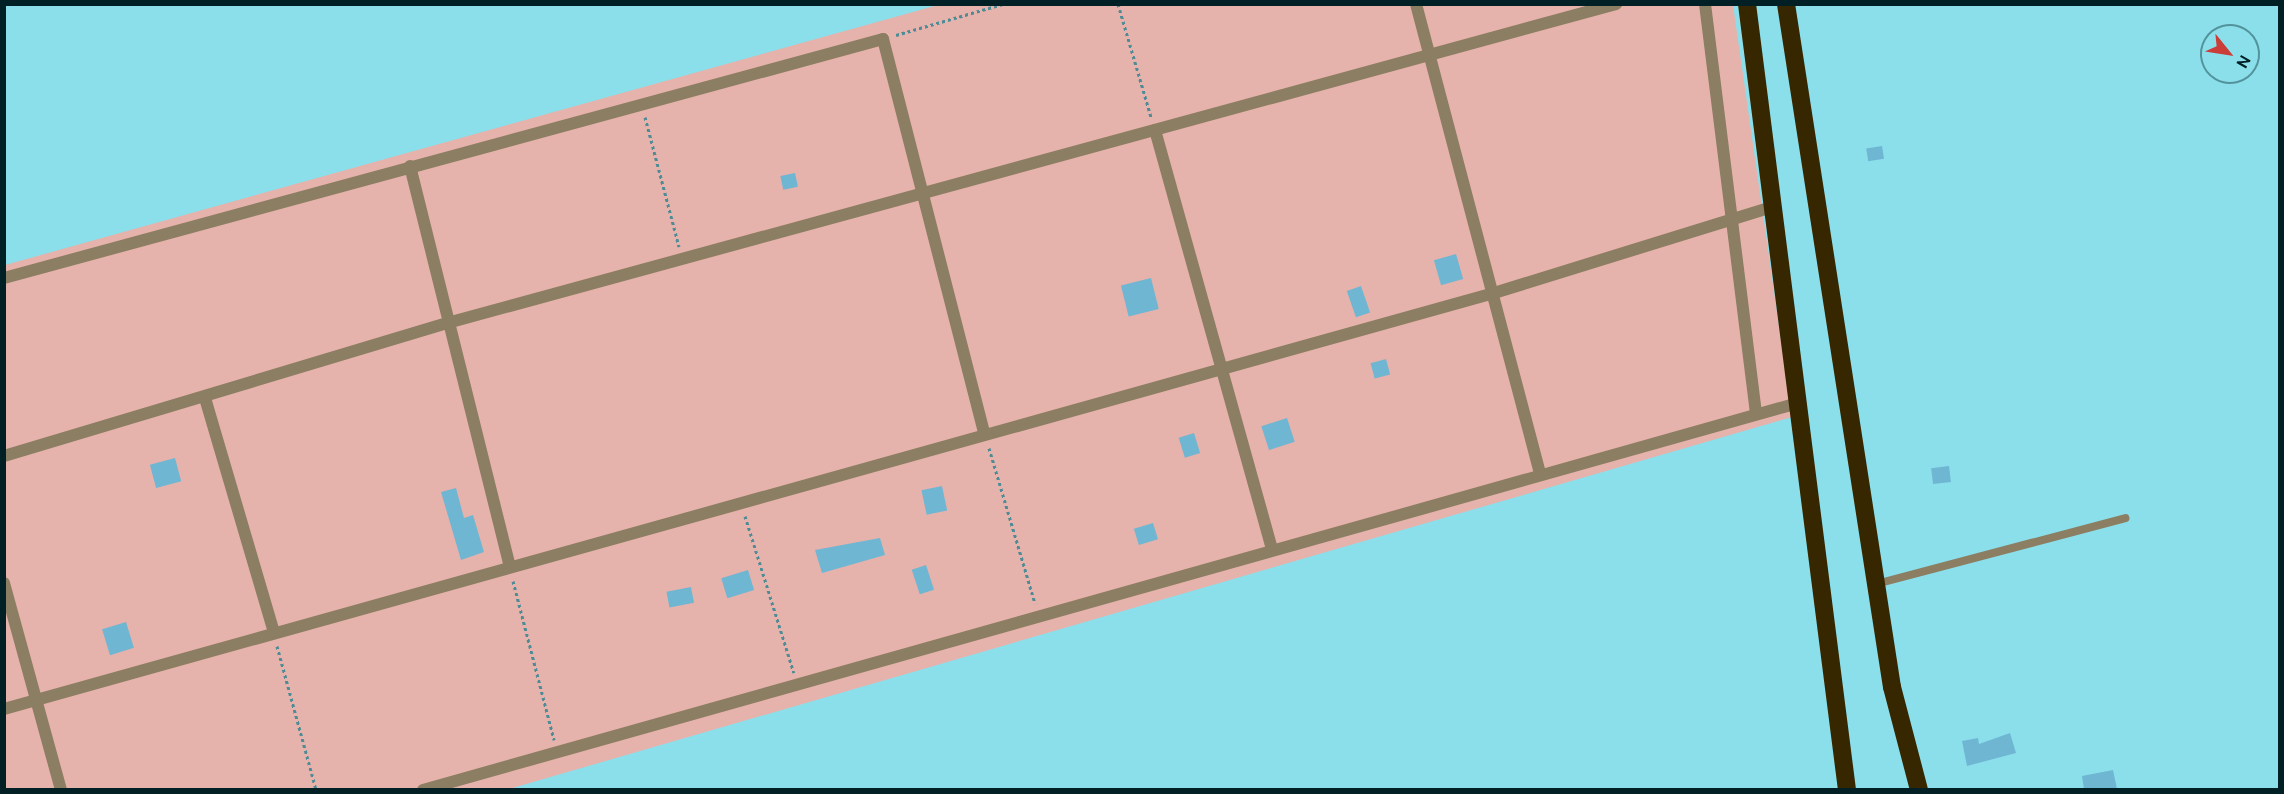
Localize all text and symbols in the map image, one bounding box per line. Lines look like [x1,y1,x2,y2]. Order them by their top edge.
north arrow [2200,24,2260,84]
text: N [2233,52,2255,72]

